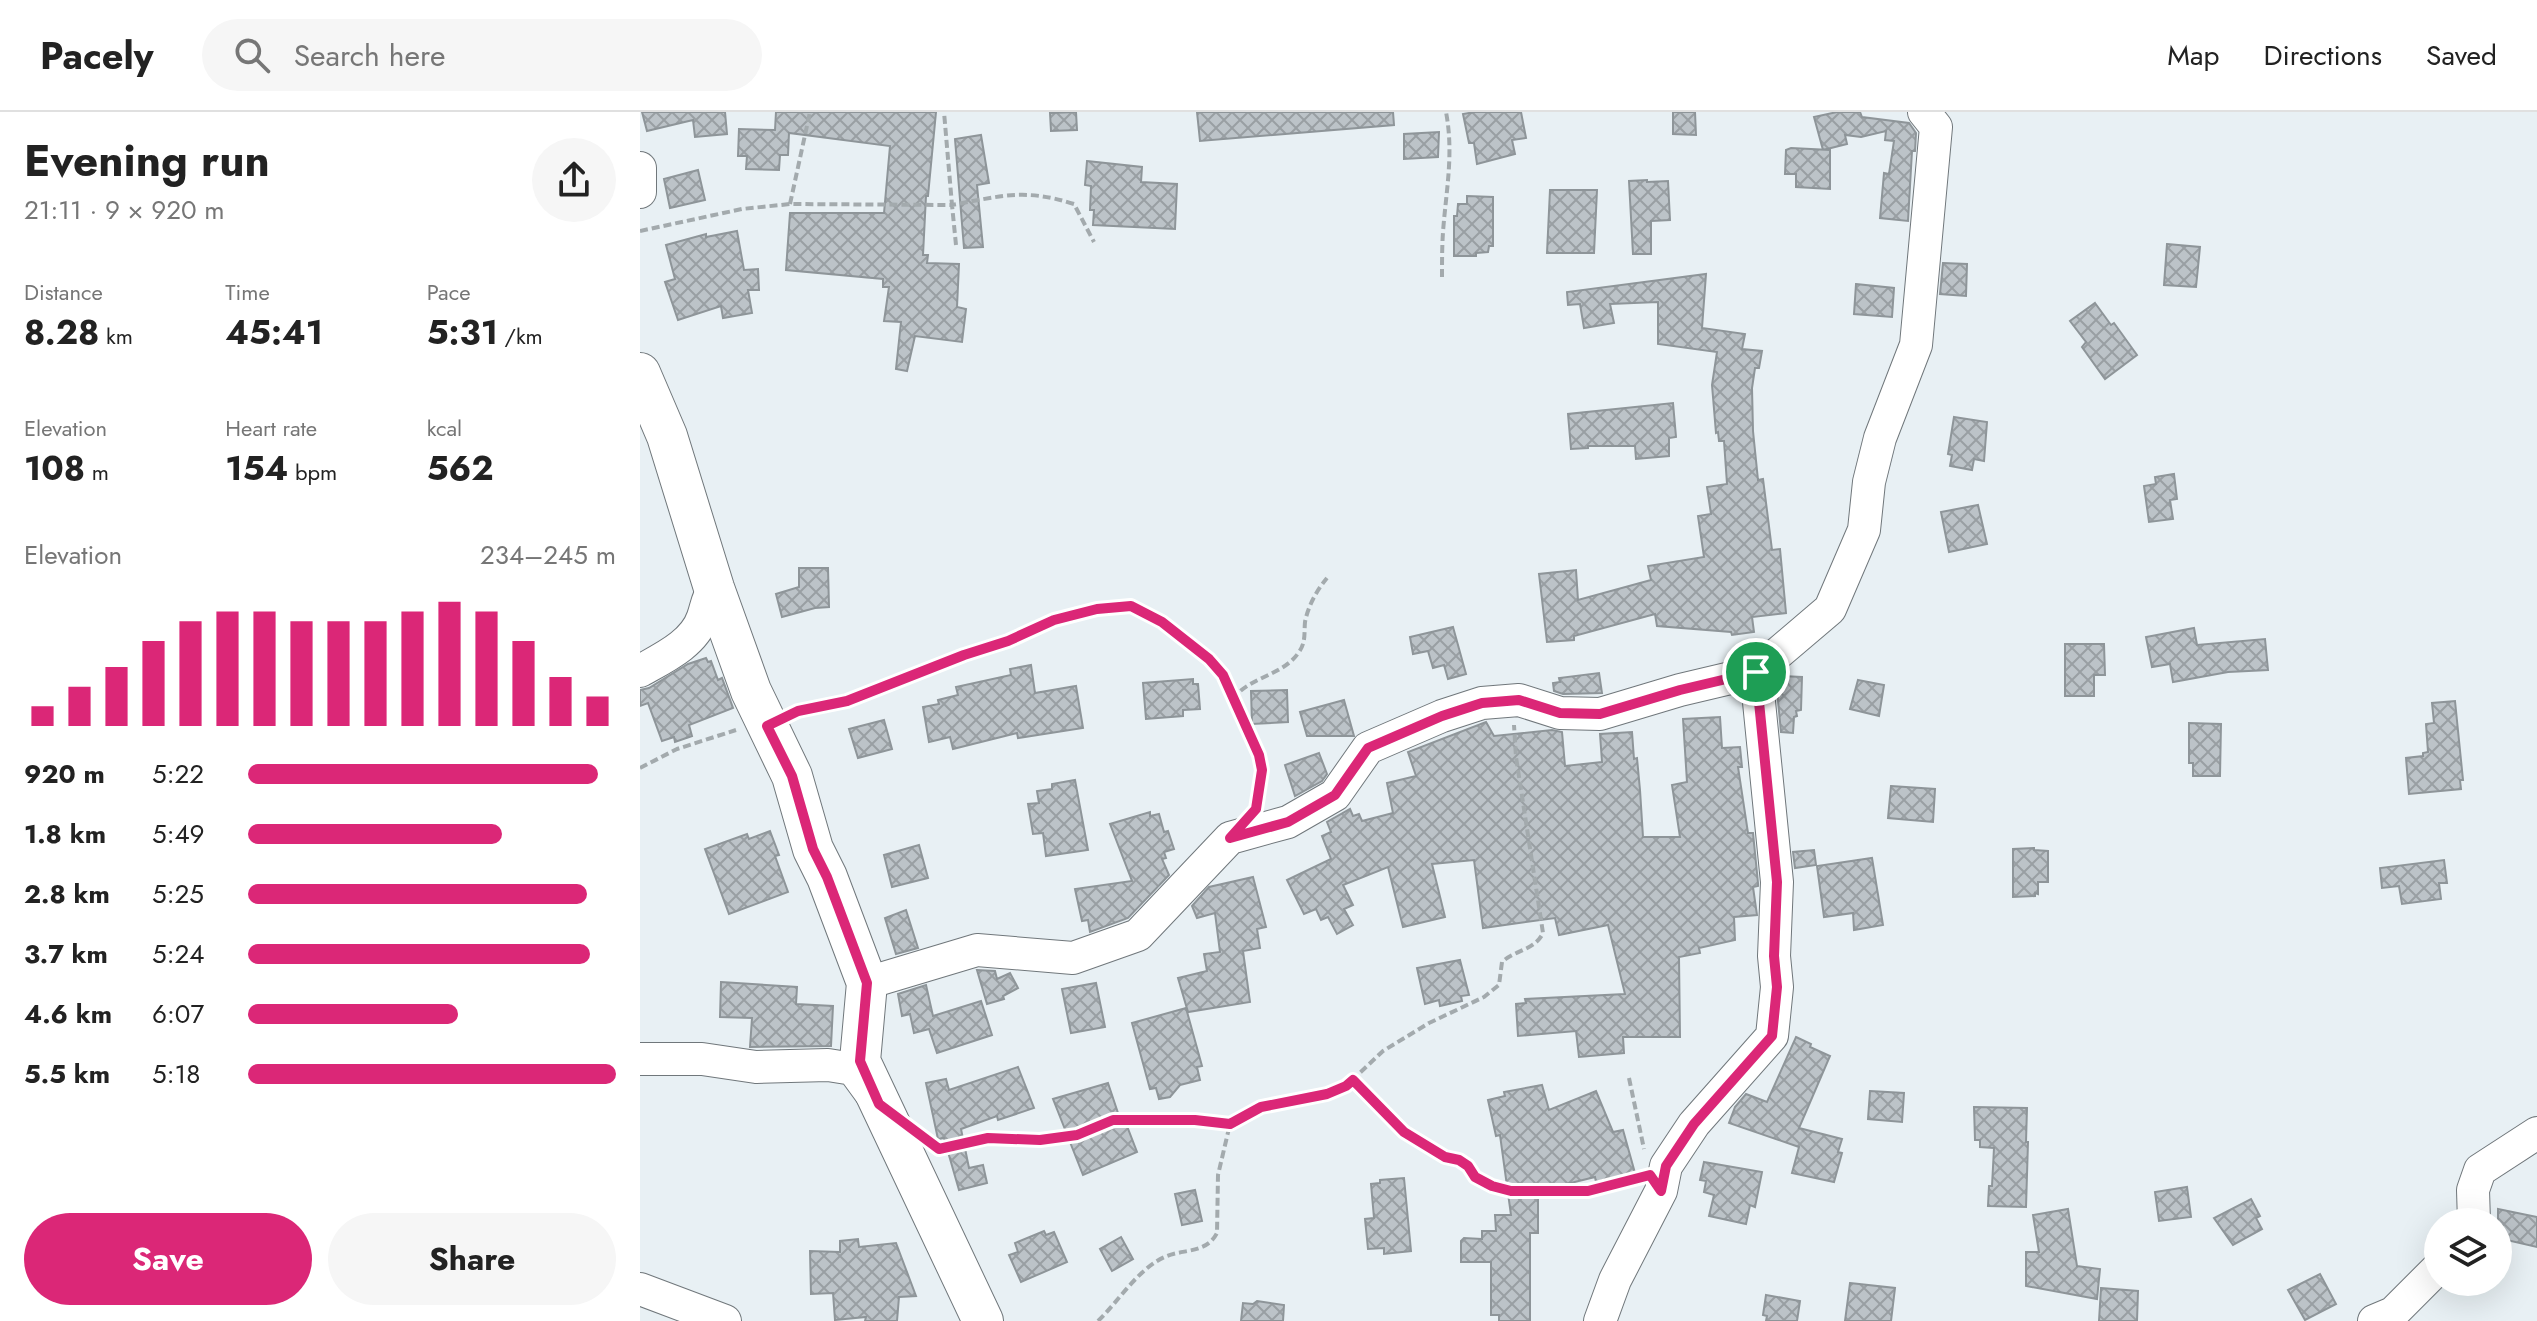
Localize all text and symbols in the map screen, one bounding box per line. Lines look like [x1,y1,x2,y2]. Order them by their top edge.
search box [202,19,762,91]
text: Pacely [40,28,154,83]
icon: search [230,33,274,77]
text: Search here [294,34,445,77]
text: Map [2167,35,2219,76]
text: Directions [2263,35,2382,76]
text: Saved [2426,35,2497,76]
text: Evening run [24,129,270,193]
button: share [532,138,616,222]
text: 21:11 · 9 × 920 m [24,191,225,229]
text: Distance [24,276,103,308]
text: Time [225,276,270,308]
text: Pace [427,276,470,308]
text: 8.28 [24,308,99,357]
text: 45:41 [225,308,323,357]
text: 5:31 [427,308,498,357]
text: km [99,320,133,352]
text: /km [498,320,543,352]
text: Elevation [24,412,107,444]
text: Heart rate [225,412,317,444]
text: kcal [427,412,462,444]
text: 108 [24,444,85,493]
text: 154 [225,444,288,493]
text: 562 [427,444,494,493]
text: m [85,456,109,488]
text: bpm [288,456,337,488]
text: Elevation [24,536,122,574]
text: 234–245 m [480,536,616,574]
pin [1722,638,1790,706]
icon: arrive [1734,650,1778,694]
text: 920 m [24,755,105,793]
text: 5:22 [152,755,204,793]
text: 1.8 km [24,815,106,853]
text: 5:49 [152,815,205,853]
text: 2.8 km [24,875,110,913]
text: 5:25 [152,875,204,913]
text: 3.7 km [24,935,108,973]
text: 5:24 [152,935,204,973]
text: 4.6 km [24,995,112,1033]
text: 6:07 [152,995,204,1033]
text: 5.5 km [24,1055,110,1093]
text: 5:18 [152,1055,200,1093]
map controls [2424,1208,2512,1296]
button: layers [2424,1208,2512,1296]
button: Save [24,1213,312,1305]
button: Share [328,1213,616,1305]

